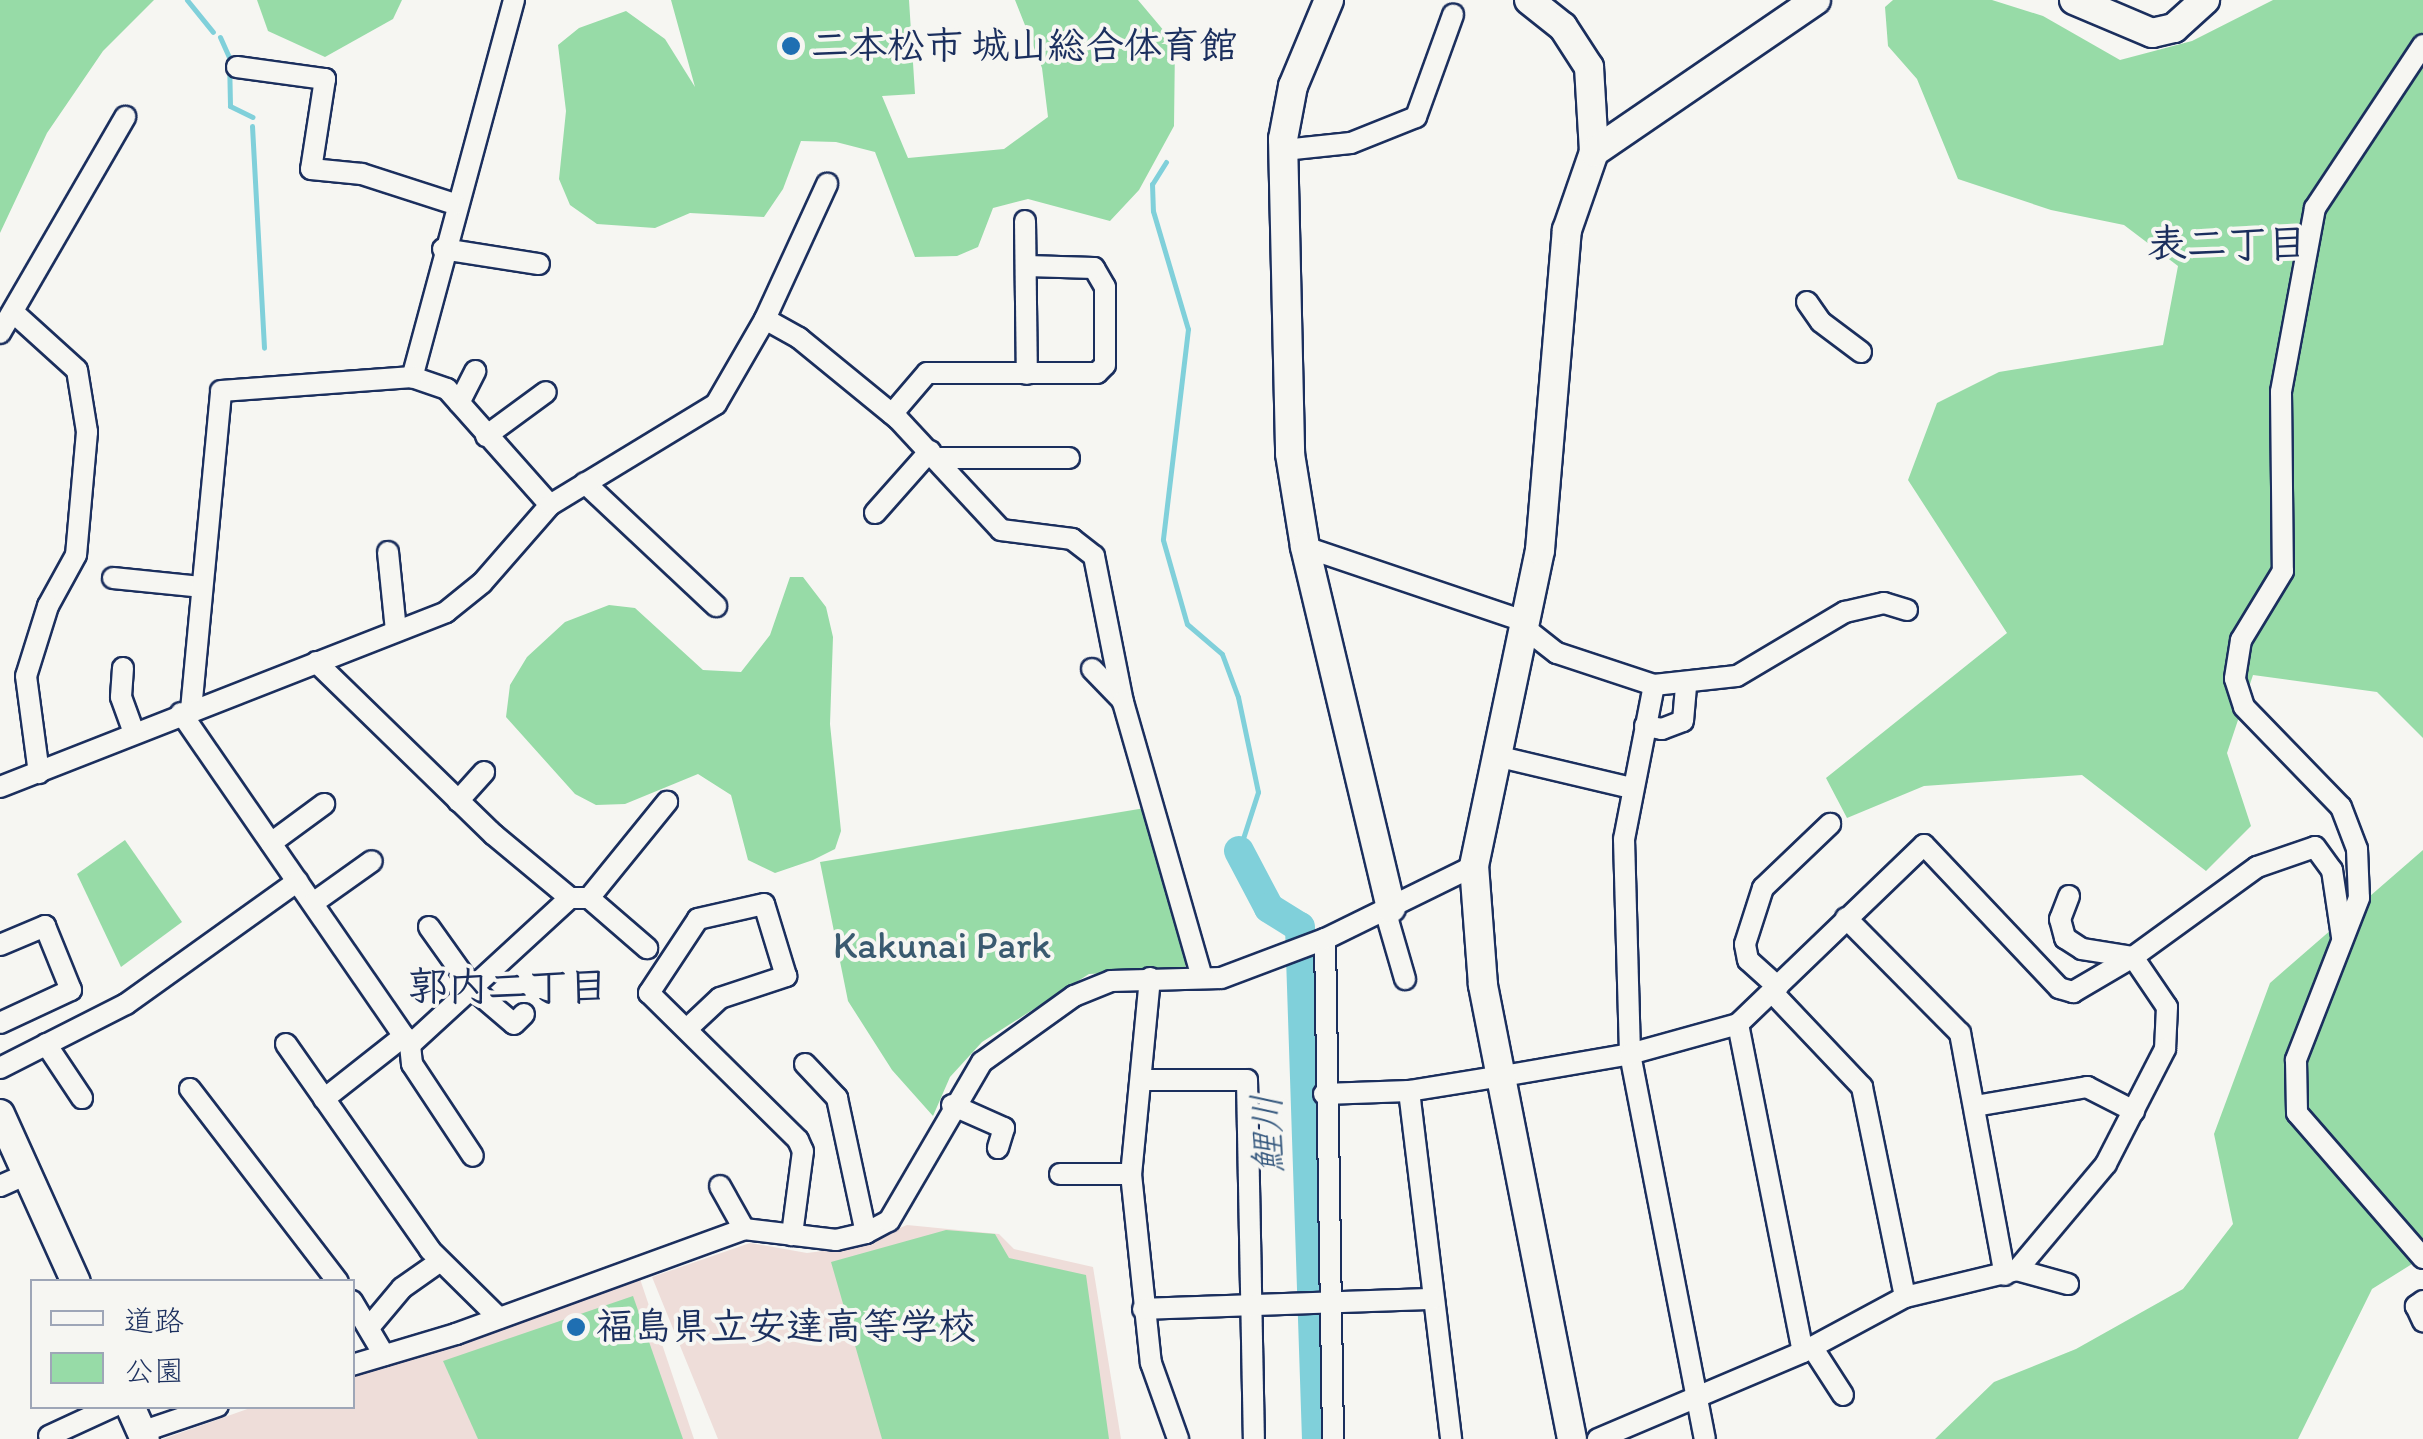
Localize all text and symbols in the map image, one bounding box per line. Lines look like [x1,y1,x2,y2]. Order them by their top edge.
place label: 二本松市 城山総合体育館 [811,23,1238,69]
marker: 二本松市 城山総合体育館 [780,35,802,57]
district label: 表二丁目 [2147,219,2307,267]
park label: Kakunai Park [833,923,1051,969]
district label: 郭内二丁目 [408,962,608,1010]
water label: 鯉川 [1242,1093,1292,1175]
legend [30,1279,355,1409]
text: 道路 [124,1302,184,1339]
place label: 福島県立安達高等学校 [596,1304,976,1350]
marker: 福島県立安達高等学校 [565,1316,587,1338]
text: 公園 [124,1352,184,1389]

